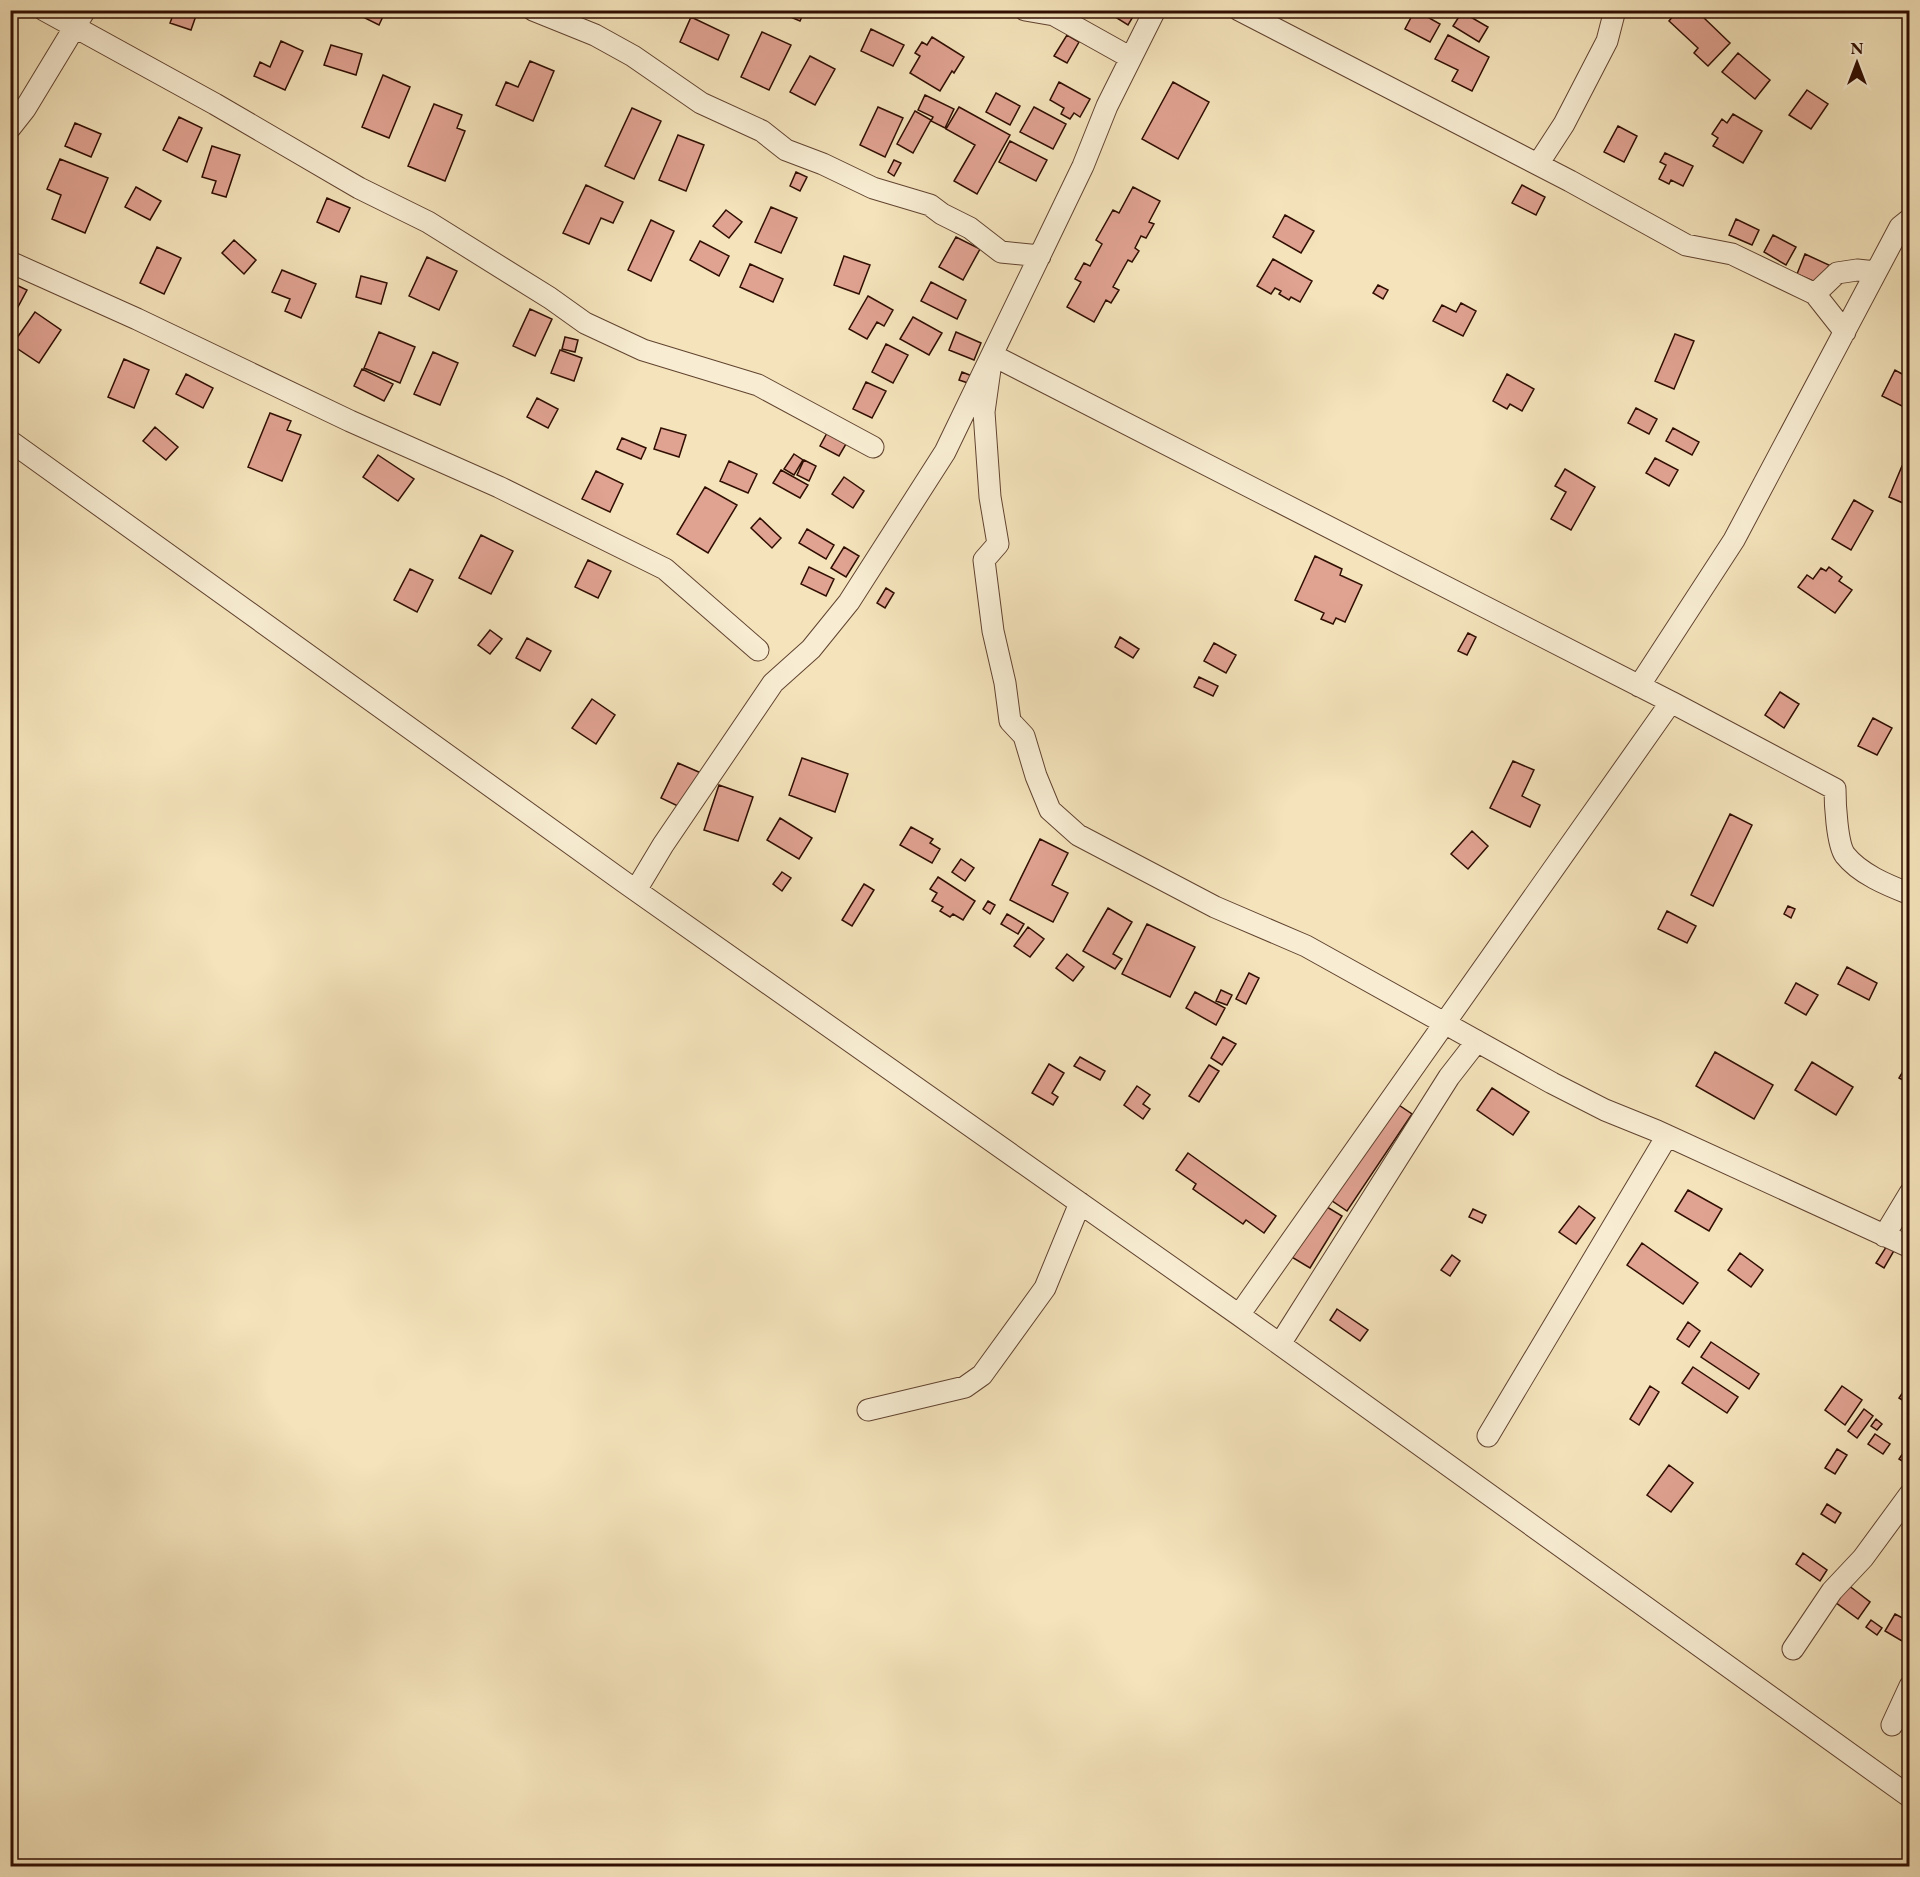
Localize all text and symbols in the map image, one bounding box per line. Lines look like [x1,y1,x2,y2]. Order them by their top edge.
north arrow [1827,33,1887,93]
text: N [1851,38,1864,59]

